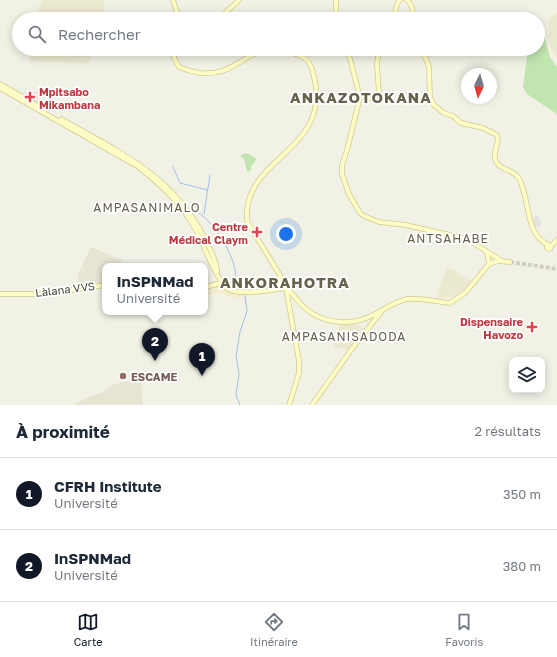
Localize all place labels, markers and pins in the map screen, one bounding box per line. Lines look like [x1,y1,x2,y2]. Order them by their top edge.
place label: Mpitsabo Mikambana [39,85,100,111]
marker: Mpitsabo Mikambana [24,91,36,103]
place label: Centre Médical Claym [169,220,248,246]
marker: Centre Médical Claym [251,226,263,238]
place label: Dispensaire Havozo [460,315,524,341]
marker: Dispensaire Havozo [526,321,538,333]
pin: 2 [142,328,168,361]
pin: 1 [189,343,215,376]
place label: ESCAME [131,370,177,383]
marker: ESCAME [118,371,128,381]

